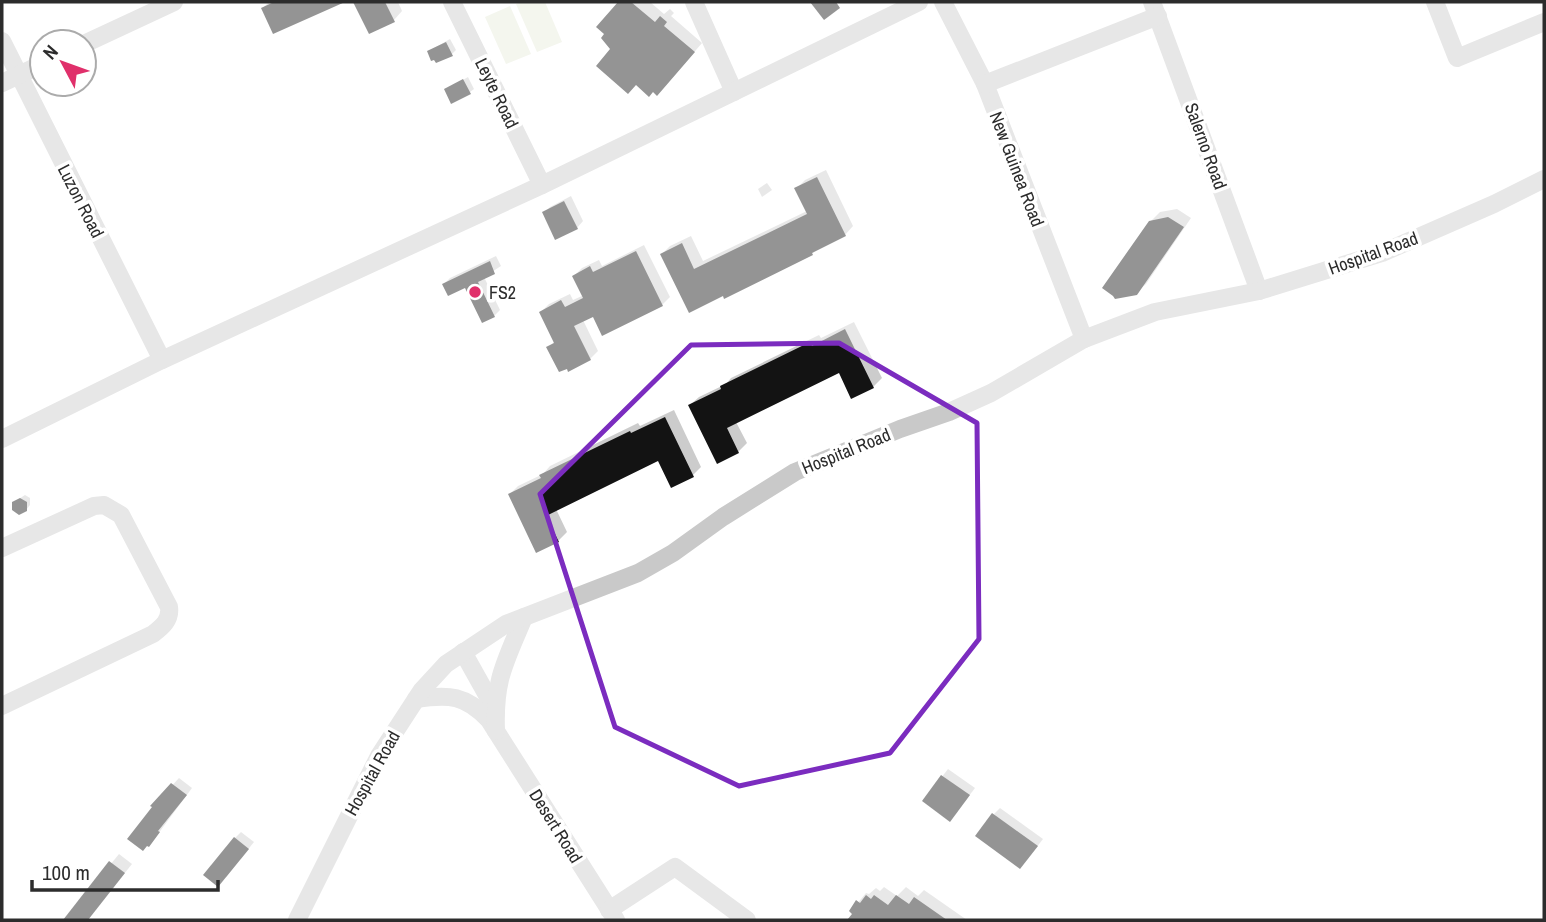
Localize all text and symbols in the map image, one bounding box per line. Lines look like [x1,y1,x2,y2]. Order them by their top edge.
north arrow [28,28,98,98]
text: N [37,39,64,65]
street label: Leyte Road [469,54,525,132]
street label: Salerno Road [1179,99,1233,193]
street label: New Guinea Road [984,108,1050,230]
street label: Luzon Road [52,160,110,242]
street label: Hospital Road [1325,225,1421,281]
place label: FS2 [489,280,516,305]
marker: FS2 [467,284,483,300]
street label: Hospital Road [798,422,894,480]
street label: Hospital Road [338,726,406,820]
street label: Desert Road [523,784,589,868]
scale bar [32,848,217,892]
text: 100 m [42,858,90,887]

